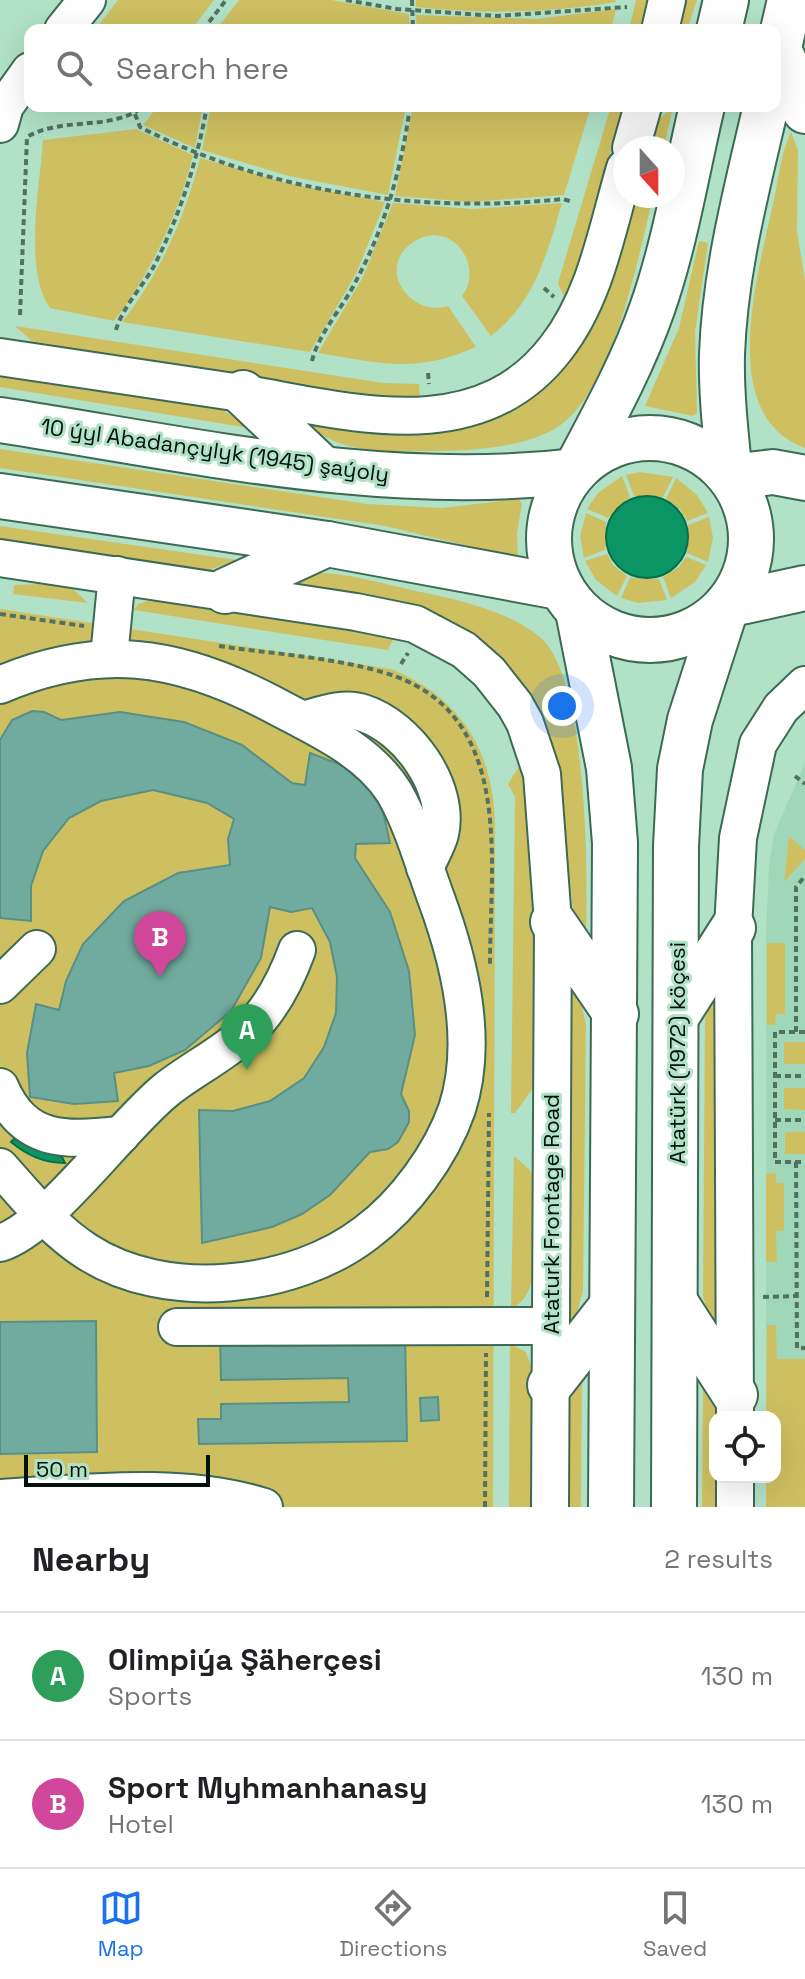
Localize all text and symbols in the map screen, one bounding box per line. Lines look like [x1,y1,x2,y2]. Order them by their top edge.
search box [24,24,781,112]
icon: search [52,46,96,90]
text: Search here [116,49,289,88]
north arrow [613,136,685,208]
street label: 10 ýyl Abadançylyk (1945) şaýoly [39,412,391,488]
your location [542,686,582,726]
pin: B [134,911,186,977]
street label: Atatürk (1972) köçesi [663,942,691,1164]
pin: A [221,1004,273,1070]
street label: Ataturk Frontage Road [537,1094,565,1334]
map controls [709,1411,781,1483]
button: locate [709,1411,781,1483]
scale bar [24,1451,210,1487]
text: 50 m [36,1455,88,1483]
text: Nearby [32,1538,150,1581]
text: 2 results [664,1542,773,1576]
text: Olimpiýa Şäherçesi [108,1640,382,1679]
text: A [50,1659,66,1693]
text: 130 m [701,1659,773,1693]
text: Sports [108,1679,192,1713]
text: Sport Myhmanhanasy [108,1768,427,1807]
text: B [49,1787,67,1821]
text: 130 m [701,1787,773,1821]
text: Hotel [108,1807,174,1841]
tab: Map [98,1886,144,1962]
tab: Directions [339,1886,447,1962]
tab: Saved [643,1886,707,1962]

